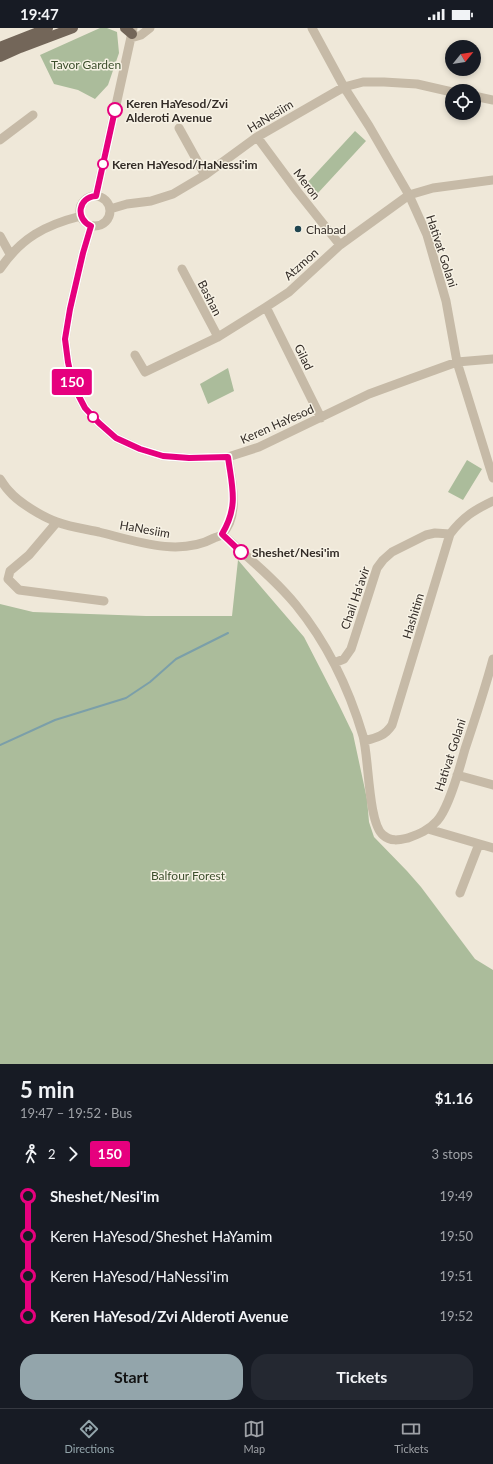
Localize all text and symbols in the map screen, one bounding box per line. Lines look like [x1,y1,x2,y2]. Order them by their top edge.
text: 19:47 [20,5,59,23]
north arrow [445,40,481,76]
map controls [445,40,481,120]
park label: Tavor Garden [51,57,121,72]
button: locate [445,84,481,120]
place label: Keren HaYesod/Zvi Alderoti Avenue [125,96,228,125]
street label: HaNesiim [244,96,296,136]
marker: Keren HaYesod/Zvi Alderoti Avenue [107,102,123,118]
place label: Keren HaYesod/HaNessi'im [112,157,258,172]
marker: Keren HaYesod/HaNessi'im [97,158,109,170]
street label: Meron [290,166,324,202]
street label: Hativat Golani [423,213,461,289]
place label: Chabad [306,222,346,237]
marker: Chabad [293,224,303,234]
street label: Atzmon [281,245,321,283]
street label: Bashan [195,278,225,318]
street label: Gilad [291,342,317,372]
line badge: 150 [49,369,95,395]
text: 150 [60,373,84,390]
street label: Keren HaYesod [238,401,316,447]
unlabelled marker [87,411,99,423]
street label: HaNesiim [119,517,172,541]
marker: Sheshet/Nesi'im [233,544,249,560]
place label: Sheshet/Nesi'im [252,545,340,560]
street label: Chail Ha'avir [337,564,373,632]
street label: Hashitim [399,591,427,641]
street label: Hativat Golani [431,717,469,793]
park label: Balfour Forest [151,868,226,883]
text: 5 min [20,1076,75,1103]
text: $1.16 [435,1089,473,1107]
text: 19:47 – 19:52 · Bus [20,1105,132,1121]
icon: walk [20,1143,42,1165]
icon: forward [62,1143,84,1165]
text: 150 [98,1145,122,1162]
text: 2 [48,1146,56,1162]
text: 3 stops [432,1146,473,1162]
text: Sheshet/Nesi'im [50,1187,159,1205]
text: 19:49 [440,1188,473,1204]
text: Keren HaYesod/Sheshet HaYamim [50,1227,272,1245]
text: 19:50 [440,1228,473,1244]
text: Keren HaYesod/HaNessi'im [50,1267,229,1285]
text: 19:51 [440,1268,473,1284]
text: Keren HaYesod/Zvi Alderoti Avenue [50,1307,289,1325]
text: 19:52 [440,1308,473,1324]
button: Start [20,1354,243,1400]
button: Tickets [251,1354,473,1400]
tab: Directions [65,1418,114,1455]
tab: Map [243,1418,265,1455]
tab: Tickets [394,1418,428,1455]

